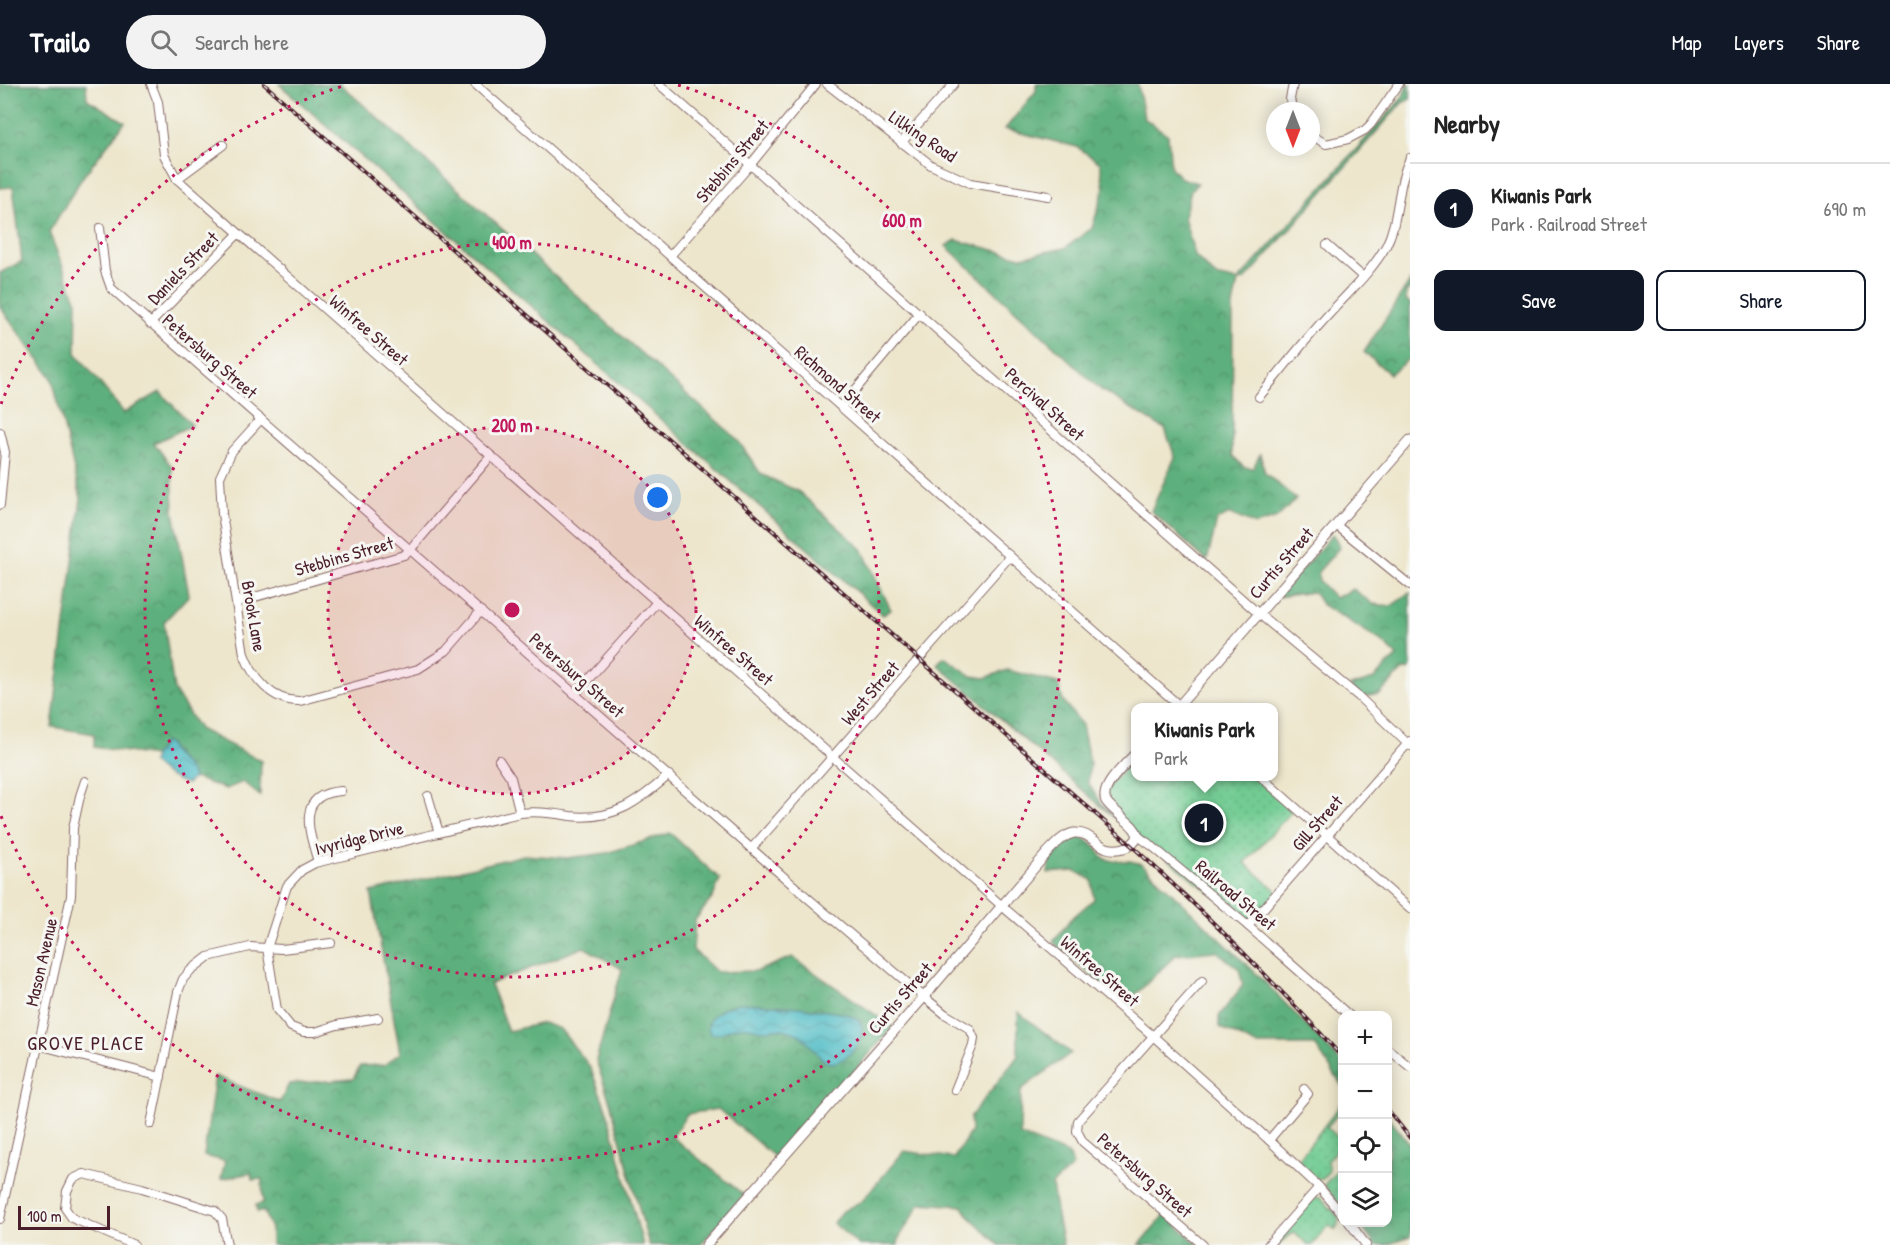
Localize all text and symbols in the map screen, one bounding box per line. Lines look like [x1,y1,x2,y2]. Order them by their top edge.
search box [126,15,546,69]
text: Trailo [30,23,90,61]
icon: search [147,26,180,59]
text: Search here [195,27,289,57]
text: Map [1672,28,1701,57]
text: Layers [1734,28,1784,57]
text: Share [1817,28,1860,57]
north arrow [1266,102,1320,156]
street label: Lilking Road [884,104,962,168]
text: Nearby [1434,106,1500,141]
street label: Stebbins Street [690,113,775,208]
text: Kiwanis Park [1491,180,1591,210]
text: 1 [1450,195,1457,222]
text: 690 m [1824,195,1866,222]
text: 600 m [882,208,922,233]
text: Park · Railroad Street [1491,210,1647,237]
street label: Daniels Street [142,225,225,310]
text: 400 m [492,230,532,255]
button: Save [1434,270,1644,331]
button: Share [1656,270,1866,331]
street label: Winfree Street [324,289,414,372]
street label: Petersburg Street [157,308,264,405]
street label: Richmond Street [789,339,887,429]
street label: Percival Street [1000,362,1091,447]
text: 200 m [492,413,532,438]
your location [643,483,672,512]
street label: Curtis Street [1243,521,1320,604]
street label: Stebbins Street [292,530,397,582]
street label: Brook Lane [236,579,272,653]
centre of rings [502,600,522,620]
street label: Winfree Street [689,609,779,692]
street label: Petersburg Street [524,627,631,724]
street label: West Street [835,655,905,730]
popup [1131,703,1278,781]
text: Kiwanis Park [1154,714,1255,744]
text: Park [1154,744,1188,771]
street label: Gill Street [1286,789,1349,856]
pin: 1 [1184,800,1224,846]
street label: Ivyridge Drive [312,815,406,861]
street label: Railroad Street [1190,854,1282,937]
street label: Mason Avenue [19,915,63,1009]
street label: Winfree Street [1055,930,1145,1013]
street label: Curtis Street [862,956,939,1039]
map controls [1338,1011,1392,1227]
button: + [1338,1011,1392,1065]
district label: GROVE PLACE [27,1029,145,1056]
button: − [1338,1065,1392,1119]
button: locate [1338,1119,1392,1173]
street label: Petersburg Street [1092,1127,1199,1224]
button: layers [1338,1173,1392,1227]
scale bar [18,1203,110,1230]
text: 100 m [27,1205,62,1227]

